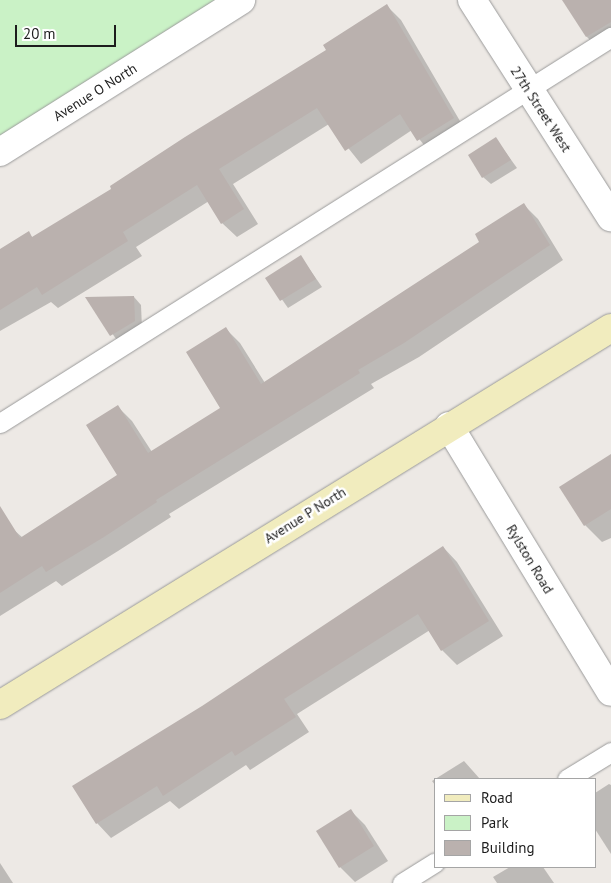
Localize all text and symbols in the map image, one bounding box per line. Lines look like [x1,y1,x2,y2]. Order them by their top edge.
scale bar [18,15,119,47]
text: 20 m [23,24,56,43]
street label: Avenue O North [50,60,140,124]
street label: 27th Street West [507,63,575,155]
street label: Avenue P North [261,483,349,547]
street label: Rylston Road [503,521,557,597]
legend [434,778,596,868]
text: Road [481,788,513,807]
text: Park [481,813,509,832]
text: Building [481,838,535,857]

